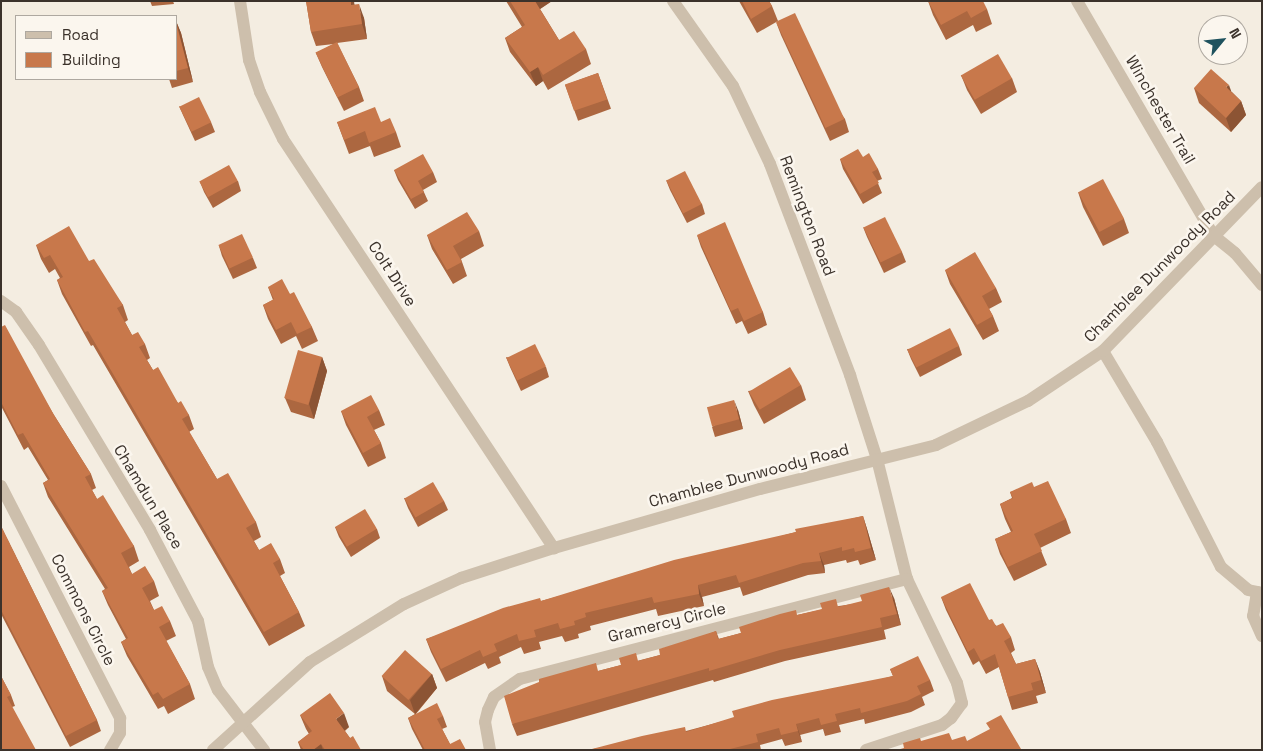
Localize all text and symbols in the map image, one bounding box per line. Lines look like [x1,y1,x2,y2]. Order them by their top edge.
legend [15,15,178,80]
north arrow [1198,15,1248,65]
text: Road [62,25,99,44]
text: N [1225,25,1246,42]
text: Building [62,50,121,69]
street label: Winchester Trail [1121,52,1199,168]
street label: Remington Road [775,153,839,279]
street label: Chamblee Dunwoody Road [1080,187,1240,347]
street label: Colt Drive [364,238,420,310]
street label: Chamblee Dunwoody Road [647,440,851,512]
street label: Chamdun Place [109,441,187,553]
street label: Commons Circle [47,551,119,669]
street label: Gramercy Circle [606,599,728,647]

